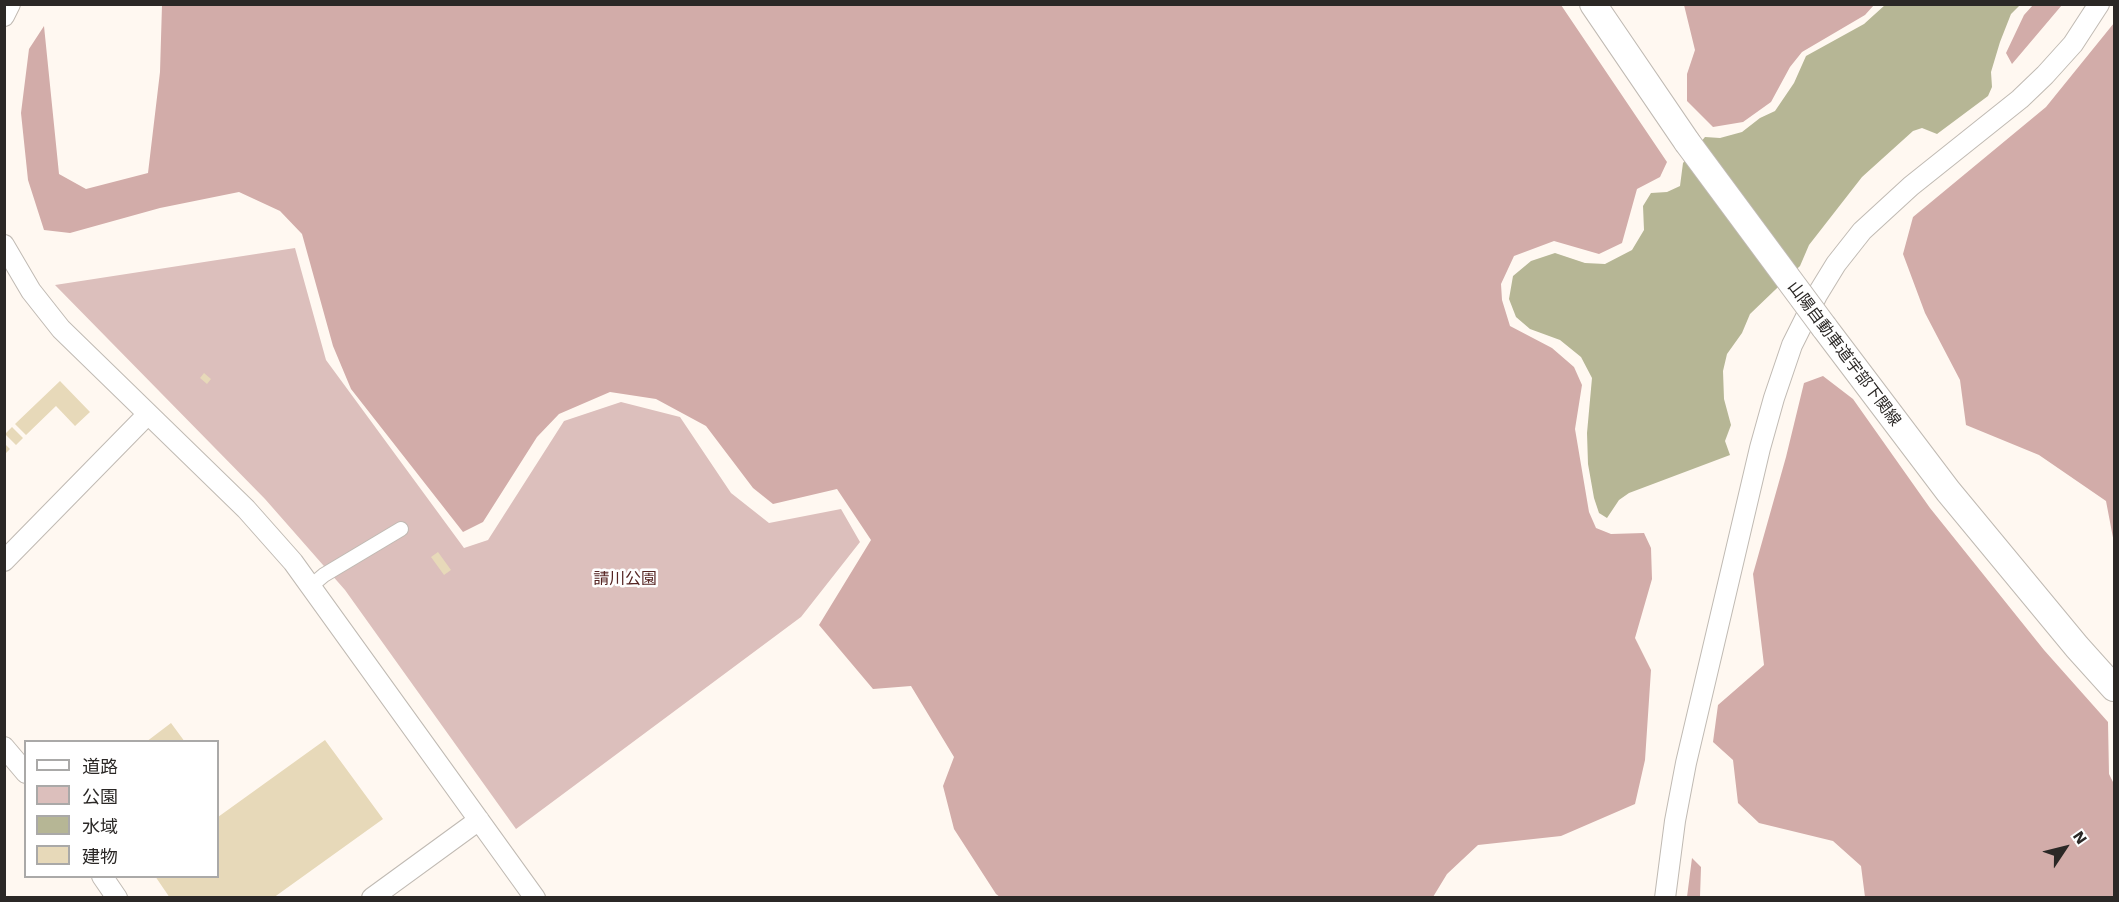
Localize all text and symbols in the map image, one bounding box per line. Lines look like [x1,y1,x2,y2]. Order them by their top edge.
street label: 山陽自動車道宇部下関線 [1783,278,1905,430]
park label: 請川公園 [593,569,657,589]
legend [24,740,219,878]
text: 道路 [82,756,118,777]
text: 公園 [82,786,118,807]
text: 水域 [82,816,118,837]
north arrow [2035,818,2095,878]
text: N [2069,827,2091,848]
text: 建物 [82,846,118,867]

